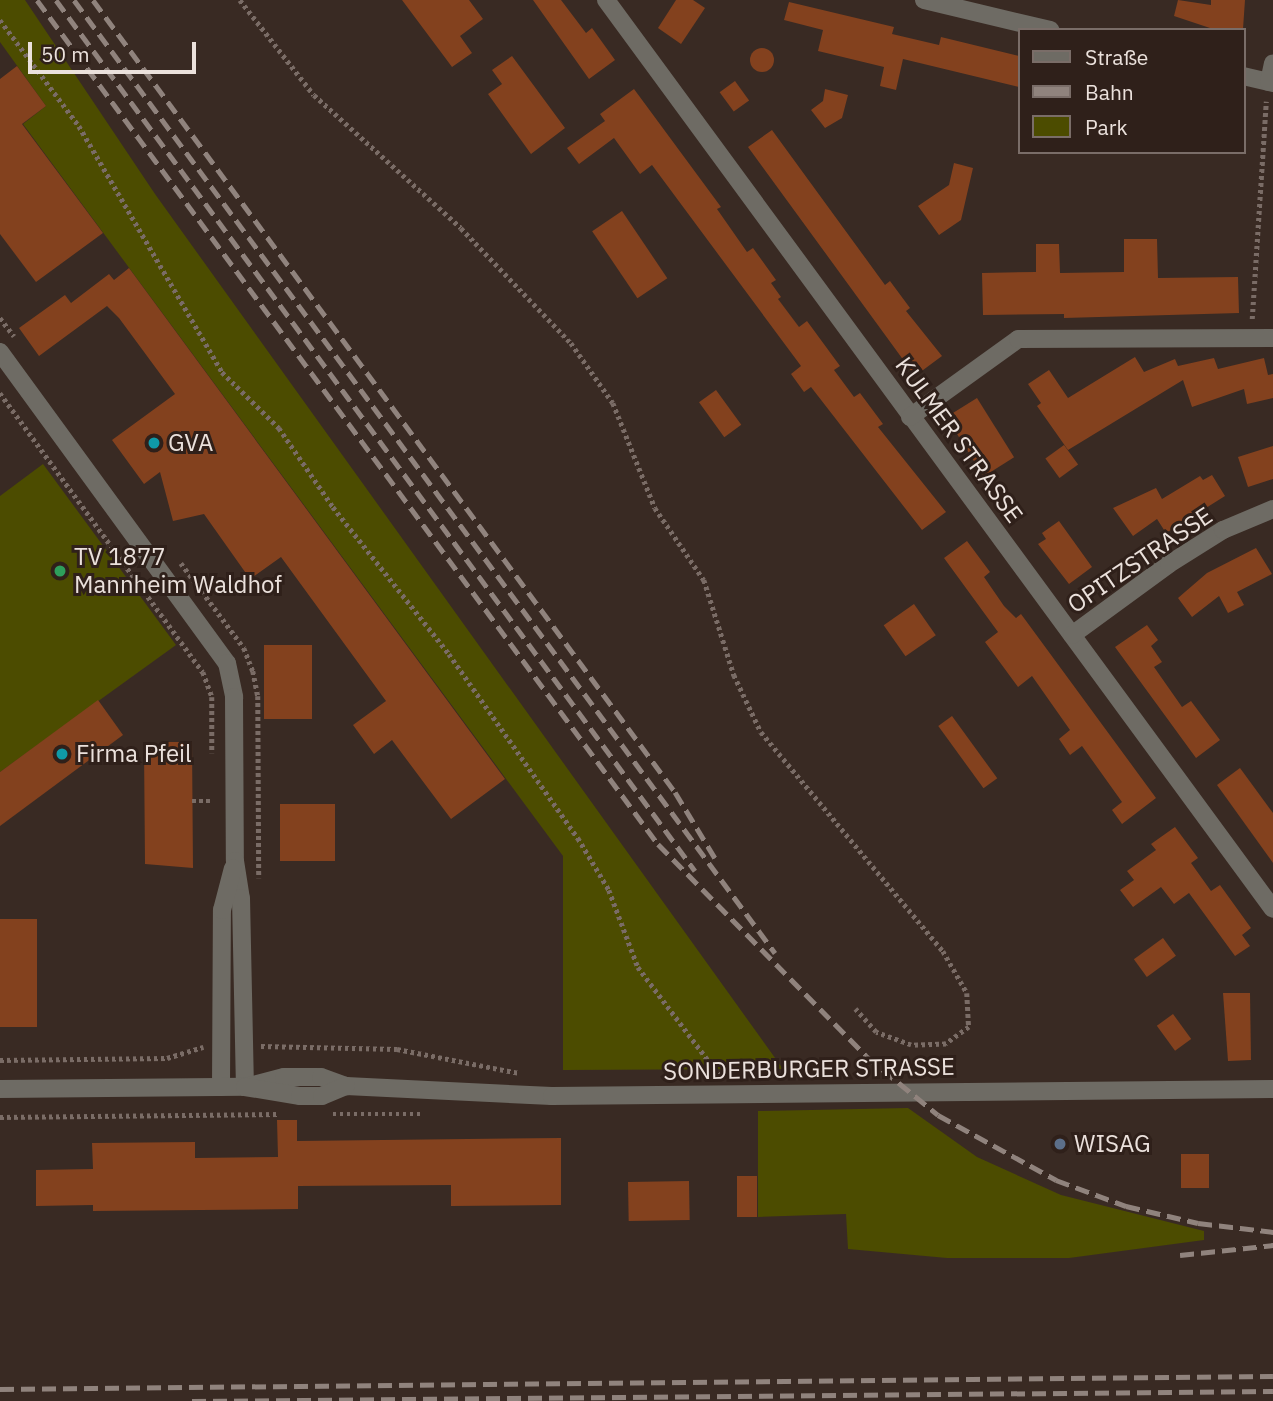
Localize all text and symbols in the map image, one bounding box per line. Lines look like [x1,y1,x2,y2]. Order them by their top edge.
scale bar [32,28,200,72]
legend [1018,28,1245,154]
text: 50 m [41,40,90,68]
text: Straße [1085,43,1148,71]
text: Bahn [1085,78,1134,106]
text: Park [1085,113,1128,141]
street label: KULMER STRASSE [889,352,1029,528]
place label: GVA [168,429,213,457]
marker: GVA [146,435,162,451]
street label: OPITZSTRASSE [1062,501,1218,619]
place label: TV 1877 Mannheim Waldhof [74,543,282,599]
marker: TV 1877 Mannheim Waldhof [52,563,68,579]
place label: Firma Pfeil [76,740,192,768]
marker: Firma Pfeil [54,746,70,762]
street label: SONDERBURGER STRASSE [663,1052,955,1086]
place label: WISAG [1074,1130,1151,1158]
marker: WISAG [1052,1136,1068,1152]

